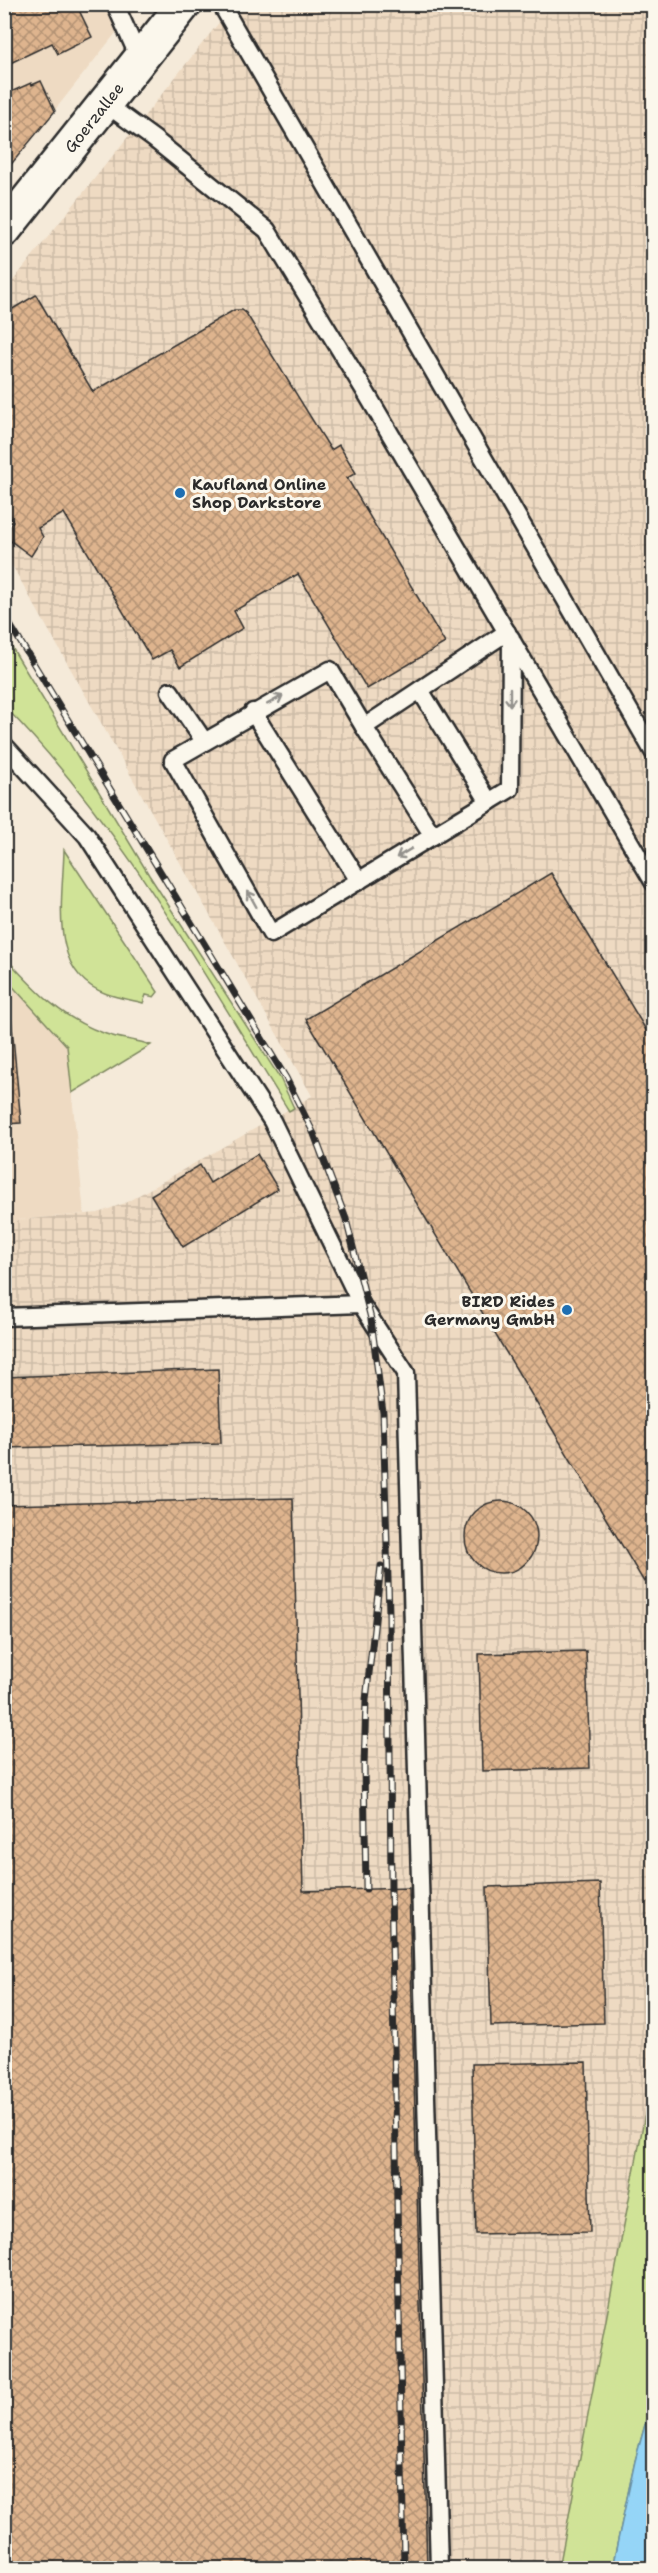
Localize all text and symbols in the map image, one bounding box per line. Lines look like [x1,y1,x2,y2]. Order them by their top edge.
street label: Goerzallee [59,78,128,157]
place label: Kaufland Online Shop Darkstore [192,474,327,513]
marker: Kaufland Online Shop Darkstore [173,486,187,500]
one-way arrow [505,686,516,706]
one-way arrow [266,694,283,706]
one-way arrow [396,848,413,860]
one-way arrow [245,891,257,908]
place label: BIRD Rides Germany GmbH [424,1291,555,1330]
marker: BIRD Rides Germany GmbH [560,1303,574,1317]

